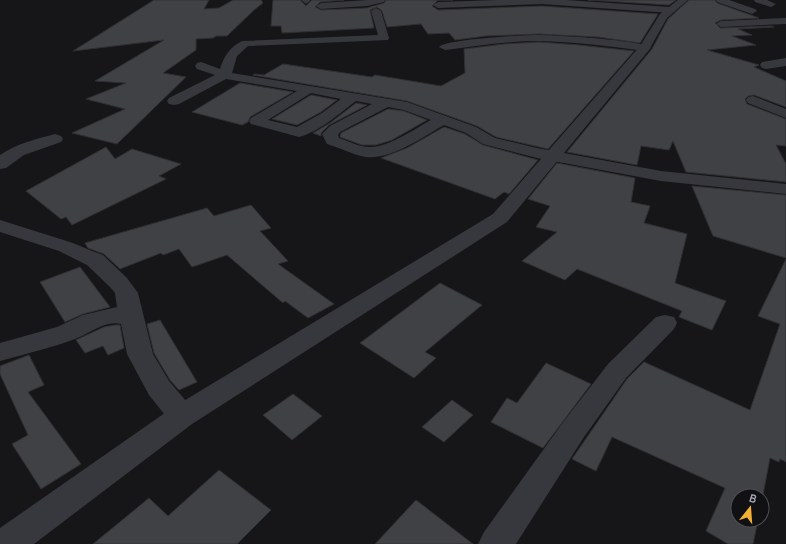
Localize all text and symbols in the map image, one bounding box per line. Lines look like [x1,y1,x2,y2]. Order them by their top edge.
north arrow [730,488,770,528]
text: B [748,490,759,506]

